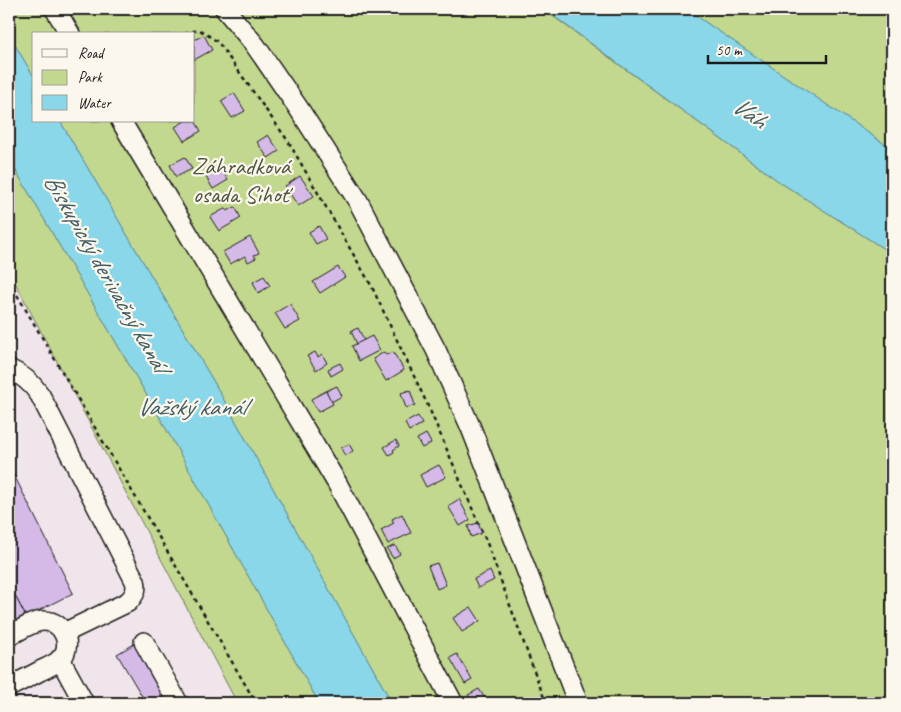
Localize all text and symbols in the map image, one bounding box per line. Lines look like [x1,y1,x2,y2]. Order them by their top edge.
legend [32,32,195,122]
scale bar [708,32,826,64]
text: 50 m [716,41,743,60]
text: Road [78,44,105,63]
text: Park [78,68,103,87]
water label: Váh [726,90,775,137]
text: Water [78,94,112,113]
park label: Záhradková osada Sihoť [192,151,293,209]
water label: Biskupický derivačný kanál [37,168,180,385]
water label: Važský kanál [137,391,254,423]

